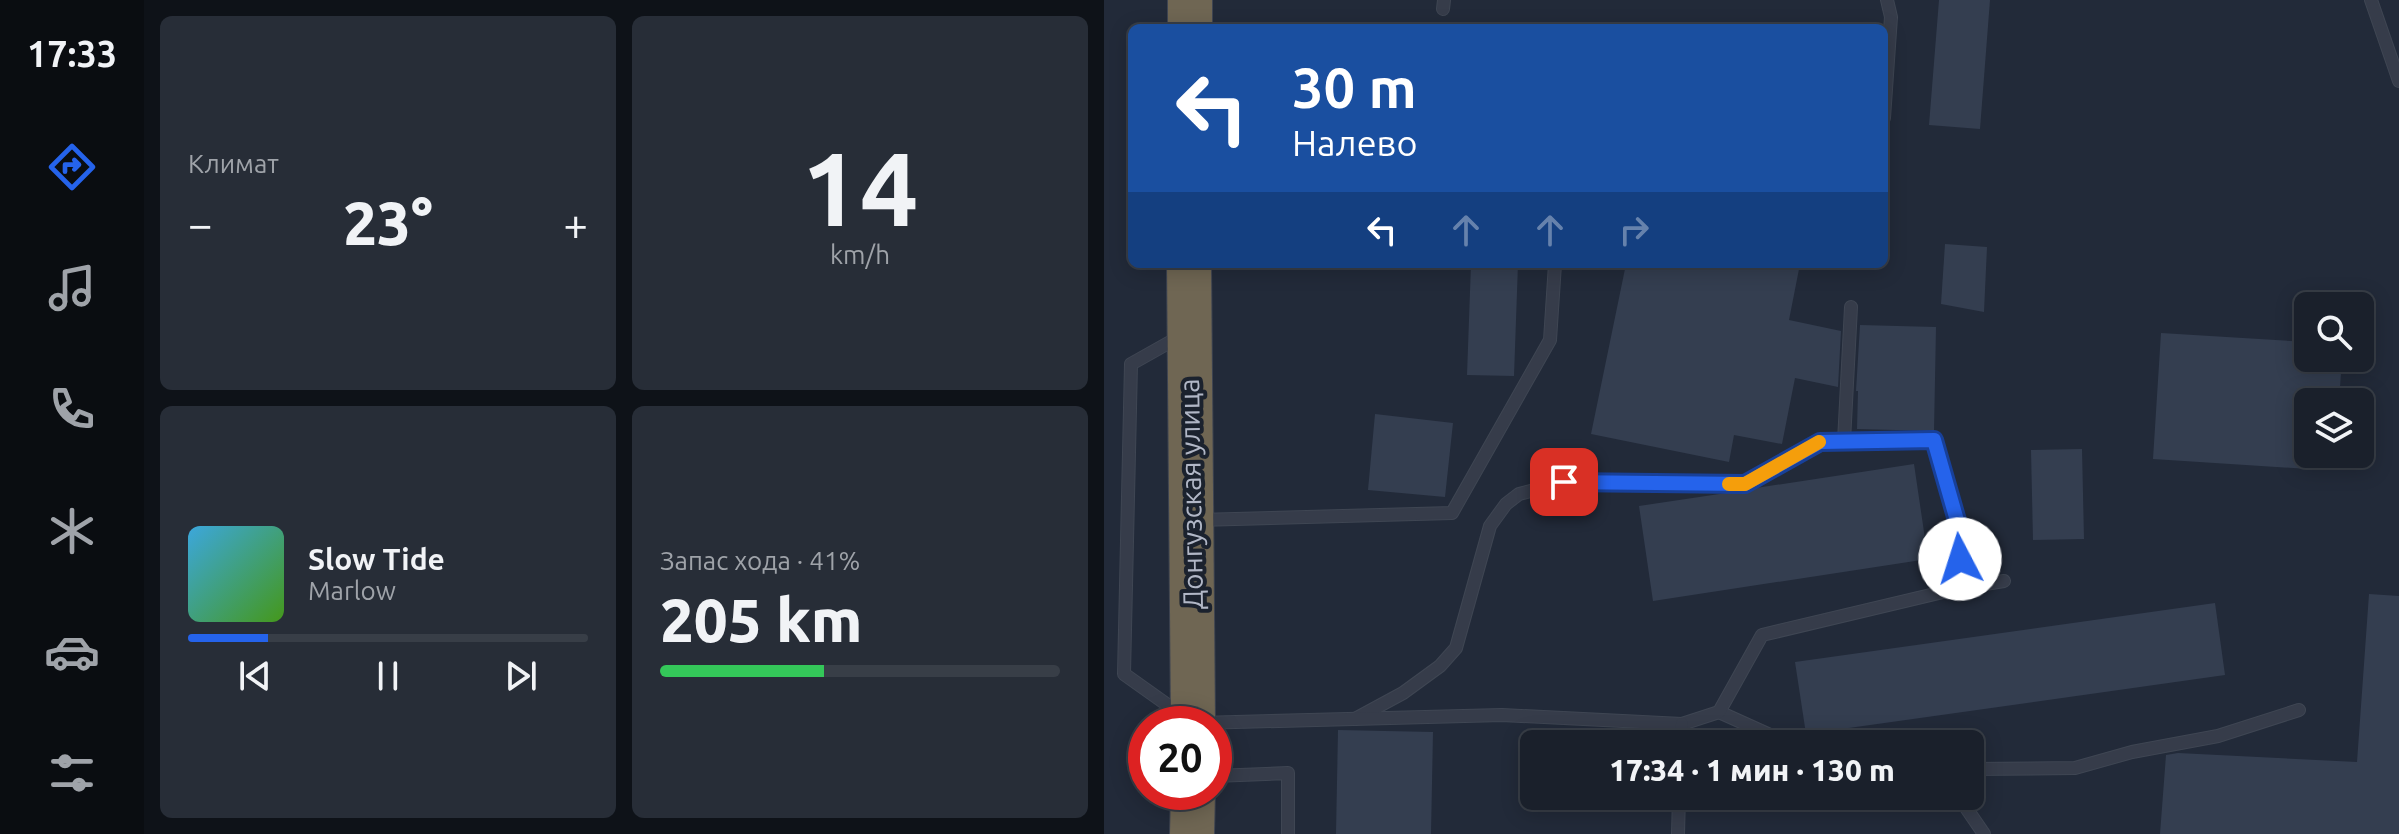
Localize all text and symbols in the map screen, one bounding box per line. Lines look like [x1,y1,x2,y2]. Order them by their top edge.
text: 17:33 [27,33,117,74]
icon: left [1160,56,1264,160]
text: 30 m [1292,56,1417,119]
text: Налево [1292,122,1417,163]
text: 14 [801,129,919,246]
icon: directions [44,139,100,195]
text: Климат [188,149,279,178]
text: 23° [343,189,433,256]
text: − [188,199,213,248]
text: + [563,199,588,248]
icon: left [1360,208,1404,252]
icon: ahead [1444,208,1488,252]
icon: ahead [1528,208,1572,252]
icon: right [1612,208,1656,252]
text: km/h [830,240,890,269]
icon: music [44,260,100,316]
map controls [2294,292,2374,468]
button: search [2294,292,2374,372]
street label: Донгузская улица [1173,378,1208,610]
icon: phone [44,381,100,437]
button: layers [2294,388,2374,468]
pin [1530,448,1598,516]
icon: arrive [1542,460,1586,504]
icon: climate [44,503,100,559]
position arrow [1918,517,2002,601]
text: Slow Tide [308,542,445,576]
text: Запас хода · 41% [660,546,860,575]
text: Marlow [308,576,396,605]
text: 205 km [660,586,862,653]
icon: car [44,624,100,680]
icon: previous [233,654,277,698]
icon: pause [366,654,410,698]
icon: next [499,654,543,698]
speed limit sign: 20 [1128,706,1232,810]
icon: filters [44,745,100,801]
text: 17:34 · 1 мин · 130 m [1609,753,1895,787]

